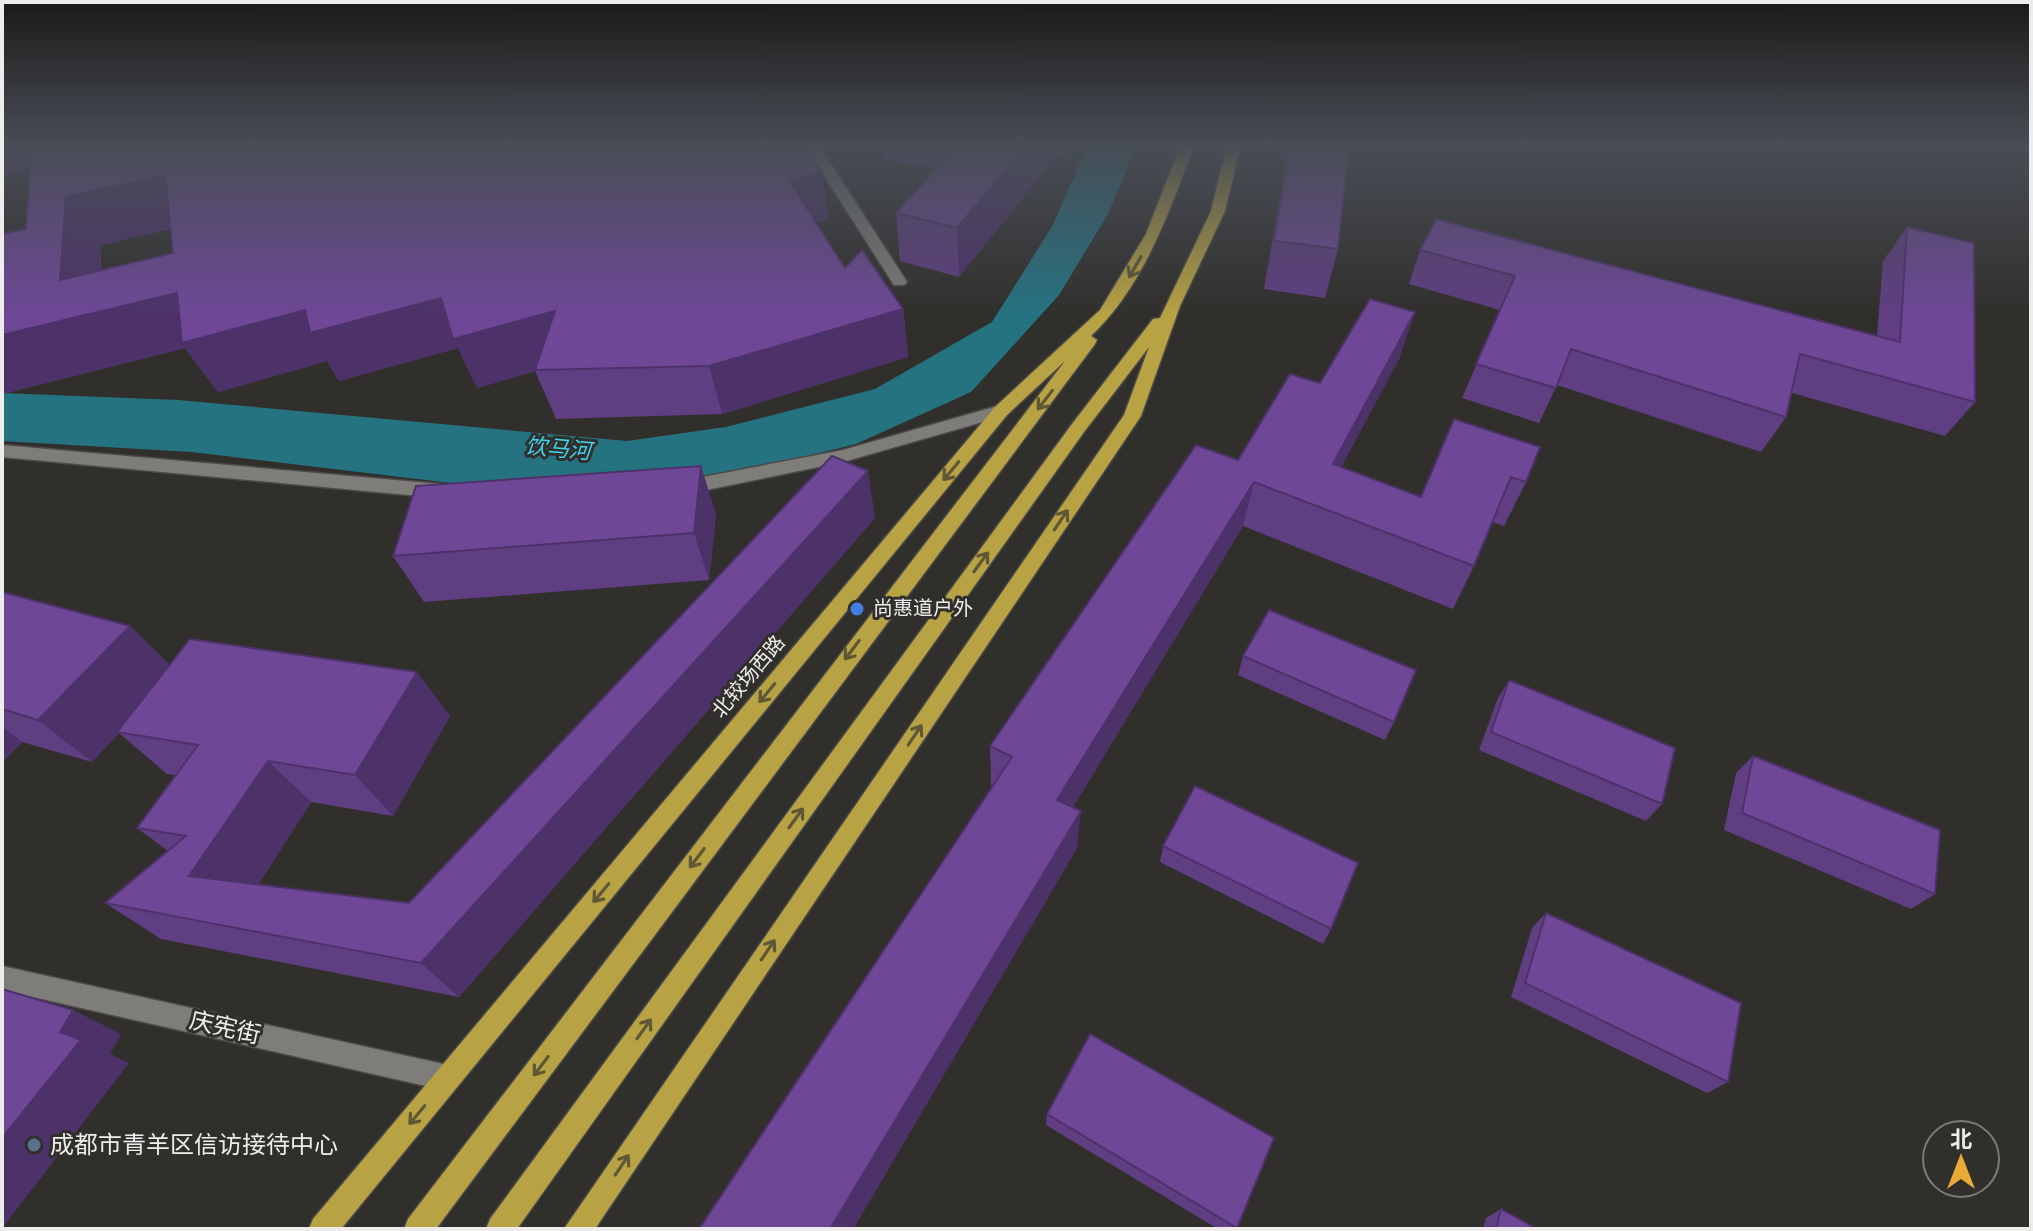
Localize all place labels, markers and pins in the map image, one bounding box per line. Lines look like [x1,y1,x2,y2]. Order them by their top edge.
place label: 尚惠道户外 [873,597,973,621]
marker: 尚惠道户外 [848,600,866,618]
place label: 成都市青羊区信访接待中心 [50,1131,338,1160]
marker: 成都市青羊区信访接待中心 [25,1136,43,1154]

